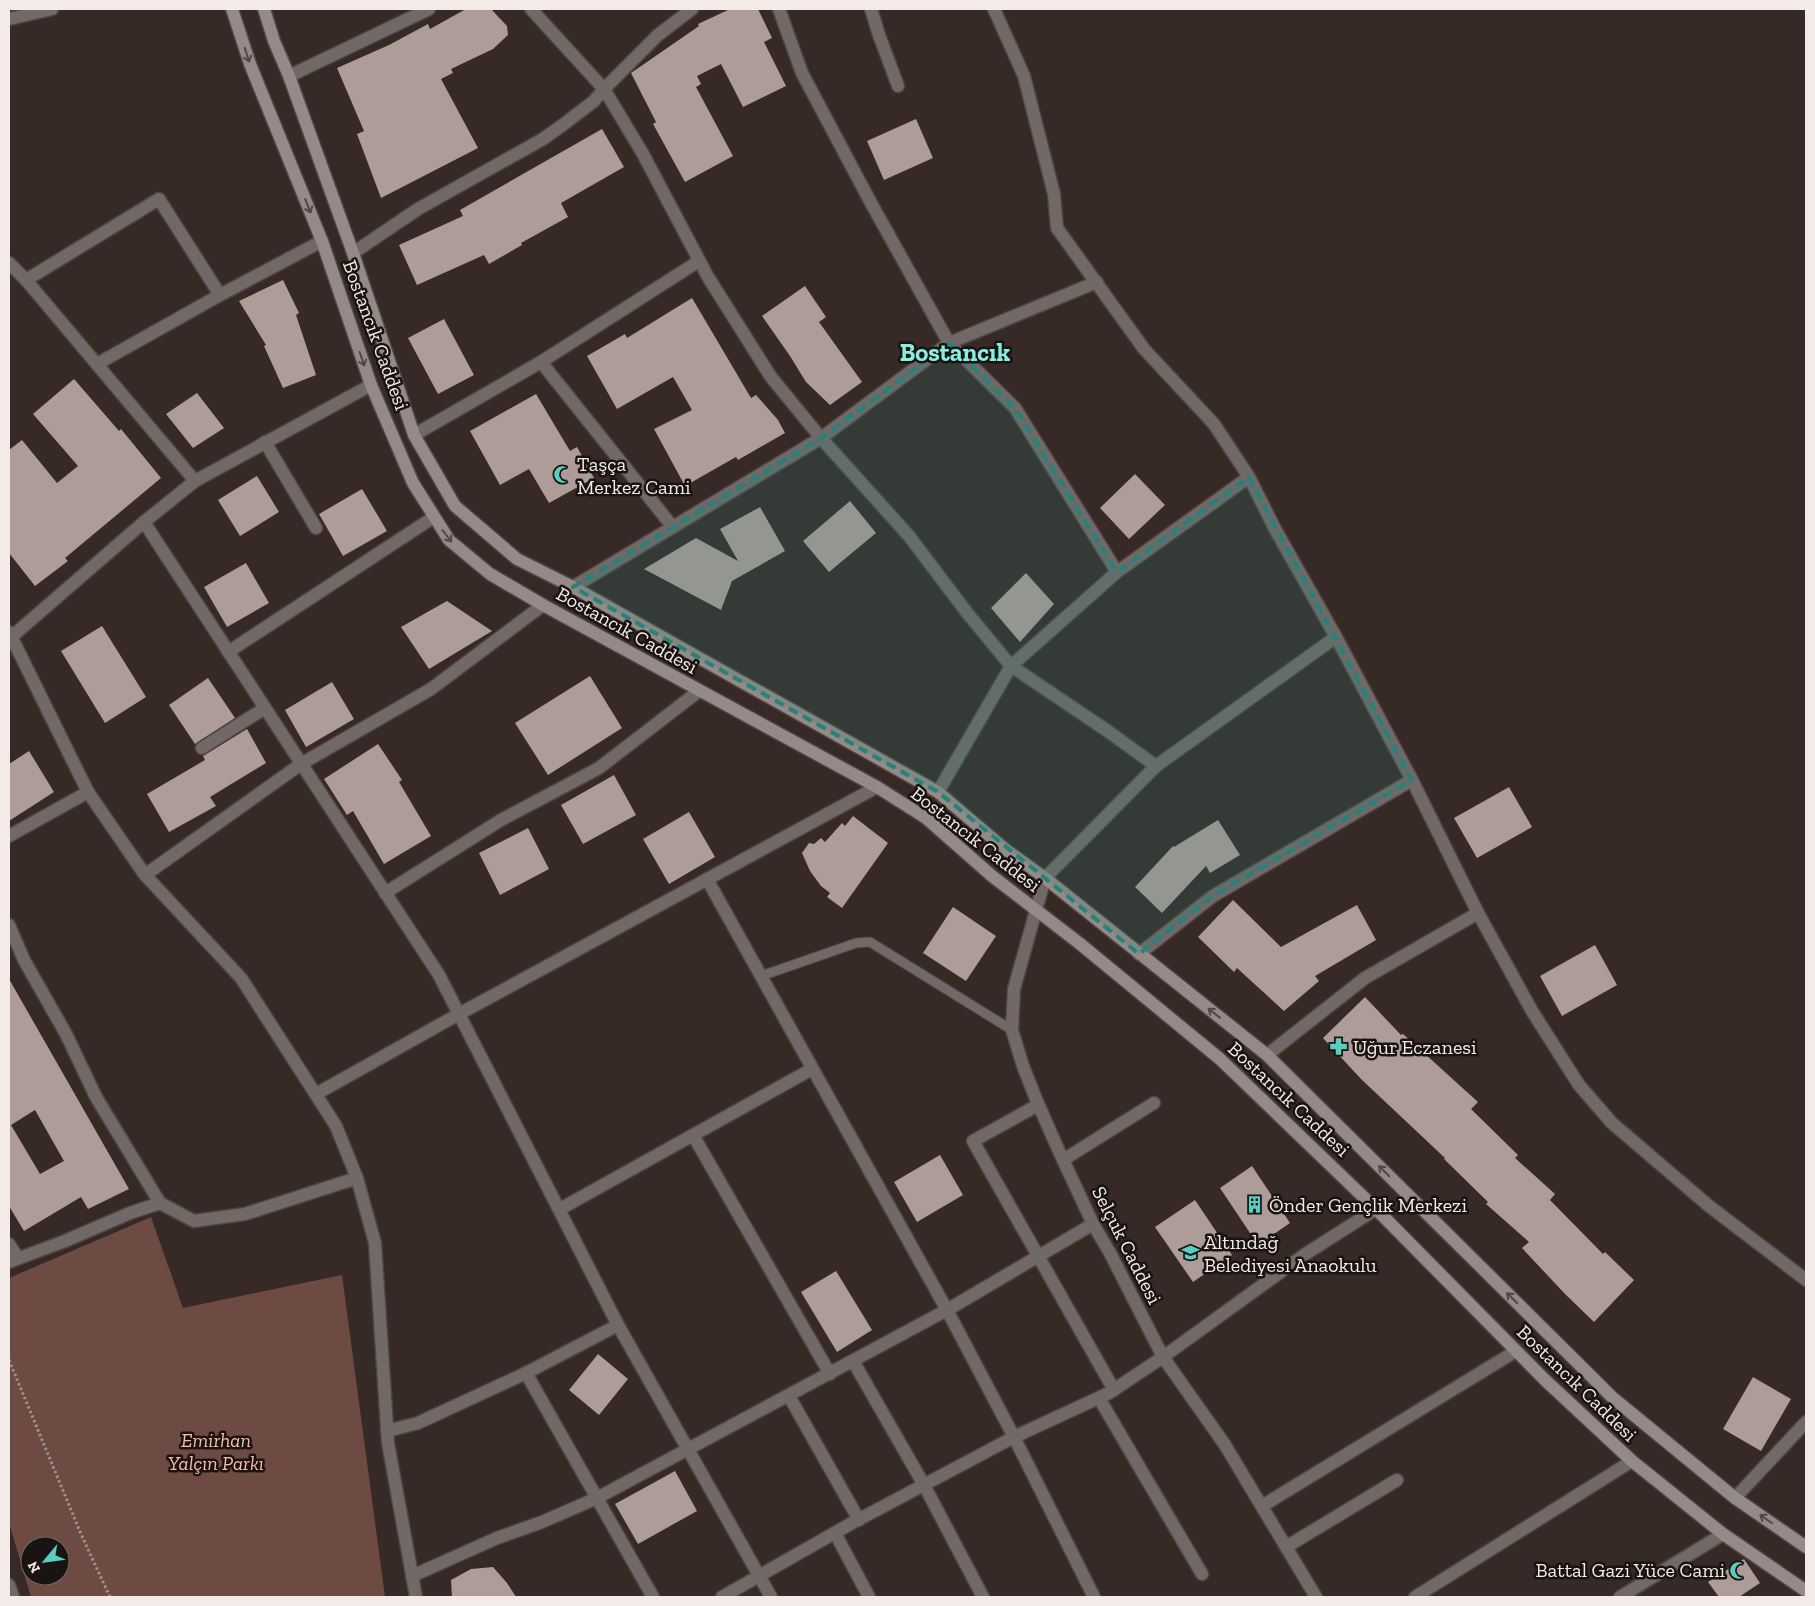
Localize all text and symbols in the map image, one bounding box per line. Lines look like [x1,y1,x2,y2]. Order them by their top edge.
one-way arrow [243,47,252,63]
one-way arrow [303,198,313,213]
street label: Bostancık Caddesi [338,257,414,414]
district label: Bostancık [900,337,1010,367]
one-way arrow [358,351,367,366]
place label: Taşça Merkez Cami [577,452,691,499]
mosque icon: Taşça Merkez Cami [553,465,573,485]
one-way arrow [442,529,453,542]
street label: Bostancık Caddesi [552,581,702,679]
street label: Bostancık Caddesi [906,781,1046,897]
one-way arrow [1208,1008,1221,1019]
place label: Uğur Eczanesi [1353,1035,1477,1059]
street label: Bostancık Caddesi [1223,1036,1355,1162]
pharmacy icon: Uğur Eczanesi [1329,1037,1349,1057]
one-way arrow [1378,1165,1391,1177]
street label: Selçuk Caddesi [1087,1182,1167,1308]
place label: Önder Gençlik Merkezi [1269,1193,1467,1217]
building icon: Önder Gençlik Merkezi [1245,1195,1265,1215]
place label: Altındağ Belediyesi Anaokulu [1204,1230,1377,1277]
school or university icon: Altındağ Belediyesi Anaokulu [1180,1243,1200,1263]
one-way arrow [1506,1292,1518,1304]
street label: Bostancık Caddesi [1512,1320,1642,1447]
park label: Emirhan Yalçın Parkı [168,1428,264,1475]
one-way arrow [1759,1514,1773,1524]
north arrow [20,1536,70,1586]
text: N [24,1558,44,1576]
place label: Battal Gazi Yüce Cami [1536,1558,1725,1582]
mosque icon: Battal Gazi Yüce Cami [1729,1560,1749,1580]

